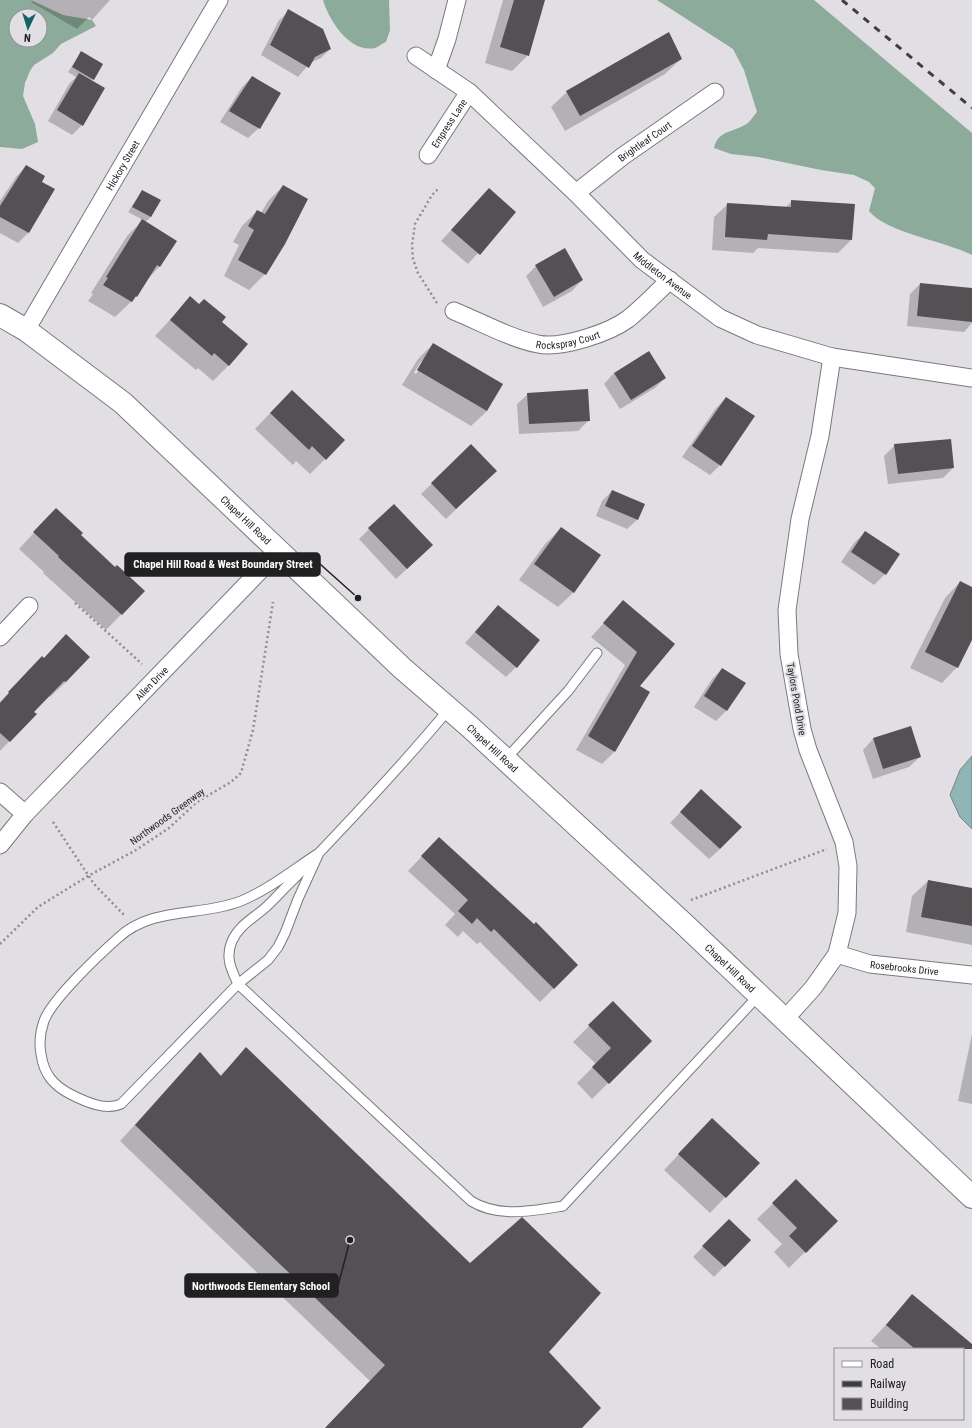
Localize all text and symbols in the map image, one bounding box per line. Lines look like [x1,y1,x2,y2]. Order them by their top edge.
north arrow [8,8,48,48]
text: N [23,31,31,44]
street label: Empress Lane [429,97,469,150]
street label: Brightleaf Court [616,119,674,164]
street label: Hickory Street [104,139,142,192]
street label: Middleton Avenue [631,250,694,301]
street label: Rockspray Court [535,329,602,351]
street label: Chapel Hill Road [218,494,273,547]
callout: Chapel Hill Road & West Boundary Street [125,553,320,576]
text: Chapel Hill Road & West Boundary Street [133,558,313,571]
street label: Taylors Pond Drive [785,662,808,736]
street label: Allen Drive [133,664,171,702]
street label: Chapel Hill Road [465,722,520,774]
street label: Northwoods Greenway [128,786,207,847]
street label: Chapel Hill Road [703,942,757,995]
street label: Rosebrooks Drive [869,959,939,977]
callout: Northwoods Elementary School [185,1274,338,1297]
text: Northwoods Elementary School [192,1280,330,1293]
legend [834,1348,964,1420]
text: Road [870,1357,894,1371]
text: Railway [870,1377,906,1391]
text: Building [870,1397,908,1411]

